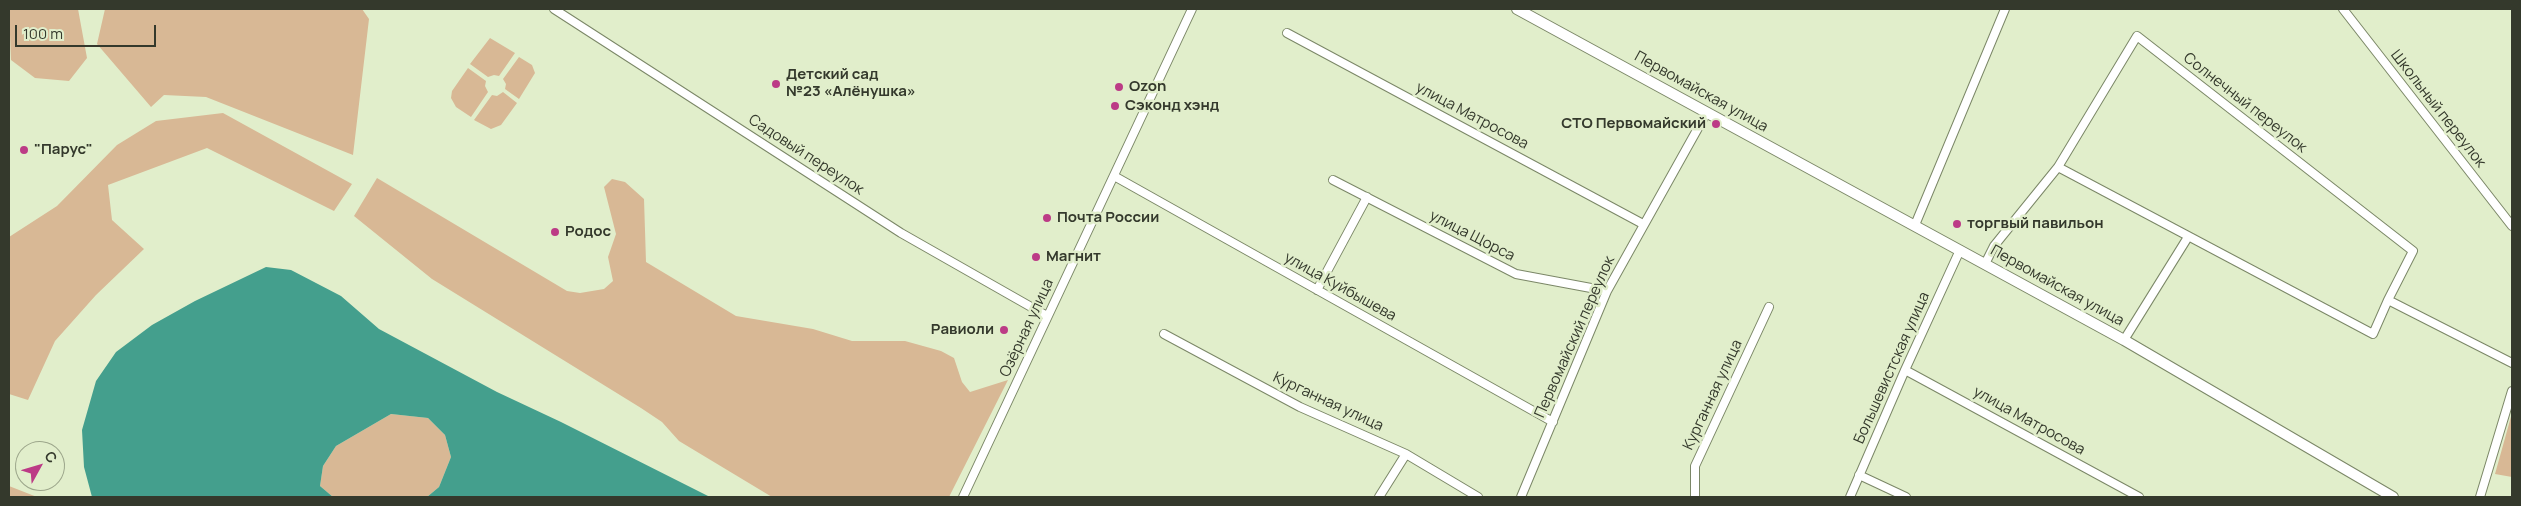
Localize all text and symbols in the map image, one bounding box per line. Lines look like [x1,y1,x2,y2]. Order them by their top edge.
scale bar [18,15,159,47]
text: 100 m [23,23,63,44]
street label: Школьный переулок [2387,47,2489,171]
street label: Первомайская улица [1631,48,1771,136]
street label: Солнечный переулок [2180,49,2310,157]
place label: Детский сад №23 «Алёнушка» [786,66,916,101]
marker: Детский сад №23 «Алёнушка» [770,78,782,90]
place label: Ozon [1129,78,1166,96]
street label: улица Матросова [1413,79,1531,153]
marker: Ozon [1113,81,1125,93]
place label: Сэконд хэнд [1125,97,1219,115]
marker: Сэконд хэнд [1109,100,1121,112]
street label: Садовый переулок [745,111,867,199]
place label: СТО Первомайский [1561,115,1706,133]
marker: СТО Первомайский [1710,118,1722,130]
place label: "Парус" [34,141,93,159]
marker: "Парус" [18,144,30,156]
street label: улица Щорса [1426,207,1518,265]
place label: Почта России [1057,209,1159,227]
marker: Почта России [1041,212,1053,224]
place label: торгвый павильон [1967,215,2104,233]
marker: торгвый павильон [1951,218,1963,230]
place label: Родос [565,223,611,241]
marker: Родос [549,226,561,238]
street label: Первомайская улица [1987,242,2127,330]
place label: Магнит [1046,248,1101,266]
street label: улица Куйбышева [1281,249,1399,325]
marker: Магнит [1030,251,1042,263]
street label: Первомайский переулок [1531,253,1619,421]
street label: Озёрная улица [996,276,1058,380]
street label: Большевистская улица [1850,289,1934,447]
place label: Равиоли [931,321,994,339]
marker: Равиоли [998,324,1010,336]
street label: Курганная улица [1680,337,1746,453]
street label: Курганная улица [1270,369,1386,435]
street label: улица Матросова [1970,383,2088,459]
north arrow [15,441,65,491]
text: С [41,447,62,467]

